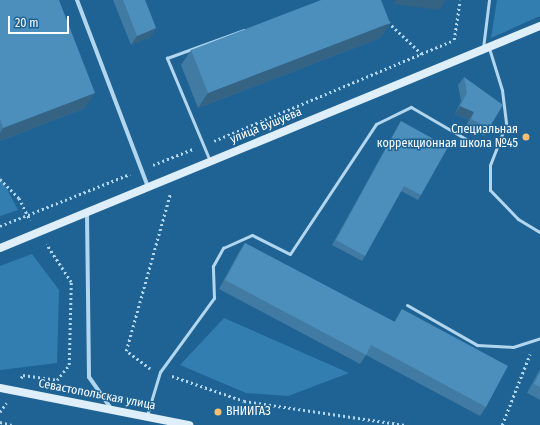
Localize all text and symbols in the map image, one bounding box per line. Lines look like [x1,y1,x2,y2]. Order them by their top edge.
scale bar [10,8,71,34]
text: 20 m [15,16,39,30]
street label: улица Бушуева [228,105,304,147]
place label: Специальная коррекционная школа №45 [377,123,518,151]
marker: Специальная коррекционная школа №45 [521,132,531,142]
street label: Севастопольская улица [37,377,157,413]
place label: ВНИИГАЗ [226,405,271,419]
marker: ВНИИГАЗ [213,407,223,417]

